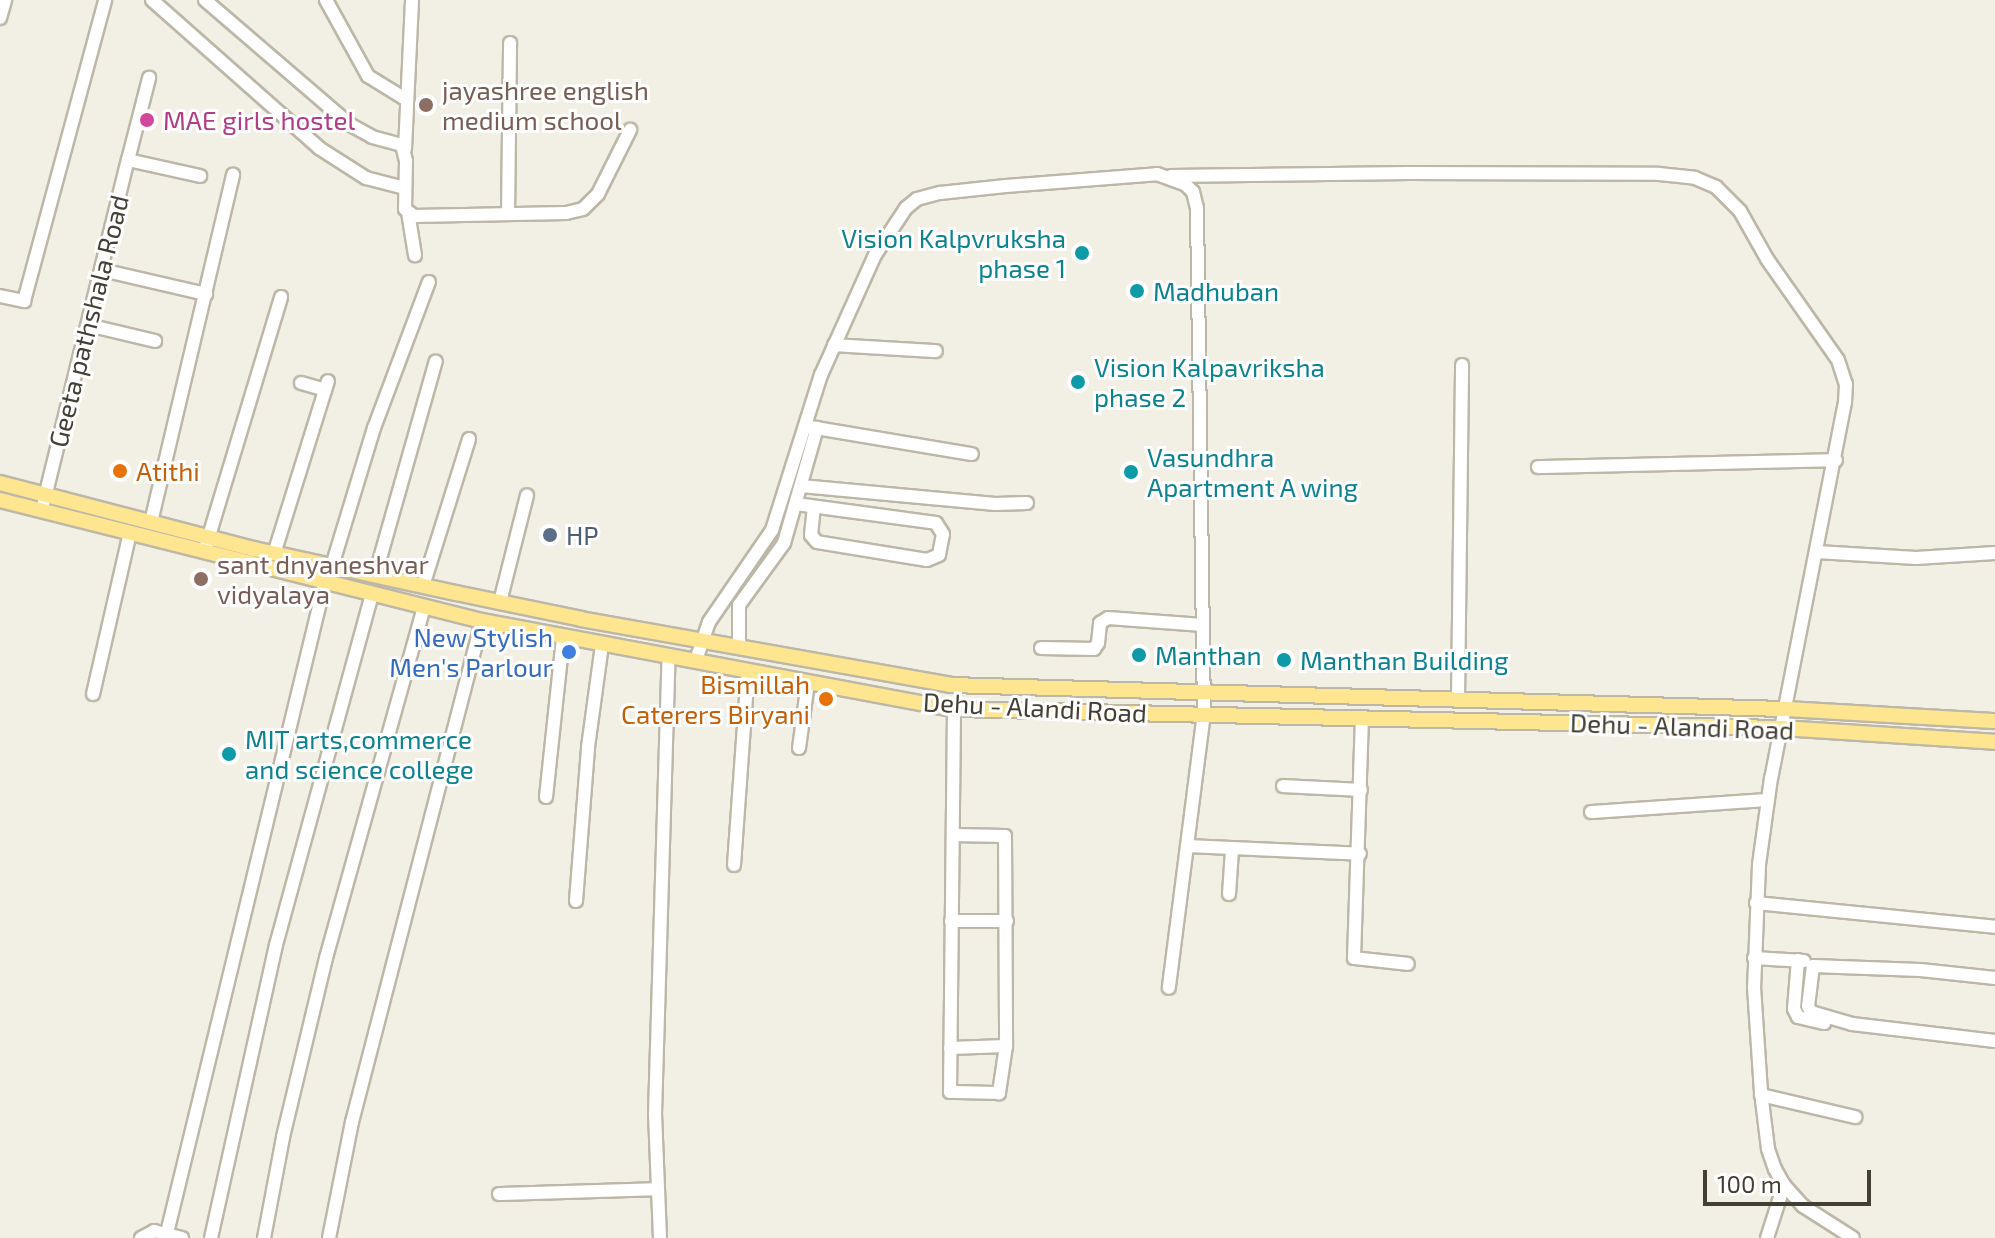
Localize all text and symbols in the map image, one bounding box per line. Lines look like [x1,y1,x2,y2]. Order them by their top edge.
place label: jayashree english medium school [442,74,649,136]
marker: jayashree english medium school [417,96,435,114]
place label: MAE girls hostel [163,104,355,136]
marker: MAE girls hostel [138,111,156,129]
street label: Geeta pathshala Road [42,192,134,450]
place label: Vision Kalpvruksha phase 1 [841,222,1066,284]
marker: Vision Kalpvruksha phase 1 [1073,244,1091,262]
place label: Madhuban [1153,275,1279,307]
marker: Madhuban [1128,282,1146,300]
place label: Vision Kalpavriksha phase 2 [1094,351,1325,412]
marker: Vision Kalpavriksha phase 2 [1069,373,1087,391]
place label: Vasundhra Apartment A wing [1147,441,1360,502]
place label: Atithi [136,455,200,487]
marker: Atithi [111,462,129,480]
marker: Vasundhra Apartment A wing [1122,463,1140,481]
place label: HP [566,519,599,551]
marker: HP [541,526,559,544]
place label: sant dnyaneshvar vidyalaya [217,548,429,610]
marker: sant dnyaneshvar vidyalaya [192,570,210,588]
place label: New Stylish Men's Parlour [389,621,553,682]
place label: Manthan [1155,639,1262,671]
marker: New Stylish Men's Parlour [560,643,578,661]
place label: Manthan Building [1300,644,1508,676]
marker: Manthan [1130,646,1148,664]
marker: Manthan Building [1275,651,1293,669]
place label: Bismillah Caterers Biryani [621,668,810,730]
street label: Dehu - Alandi Road [922,686,1148,728]
marker: Bismillah Caterers Biryani [817,690,835,708]
street label: Dehu - Alandi Road [1569,706,1795,746]
place label: MIT arts,commerce and science college [245,723,474,784]
marker: MIT arts,commerce and science college [220,745,238,763]
scale bar [1707,1154,1875,1204]
text: 100 m [1717,1169,1782,1198]

